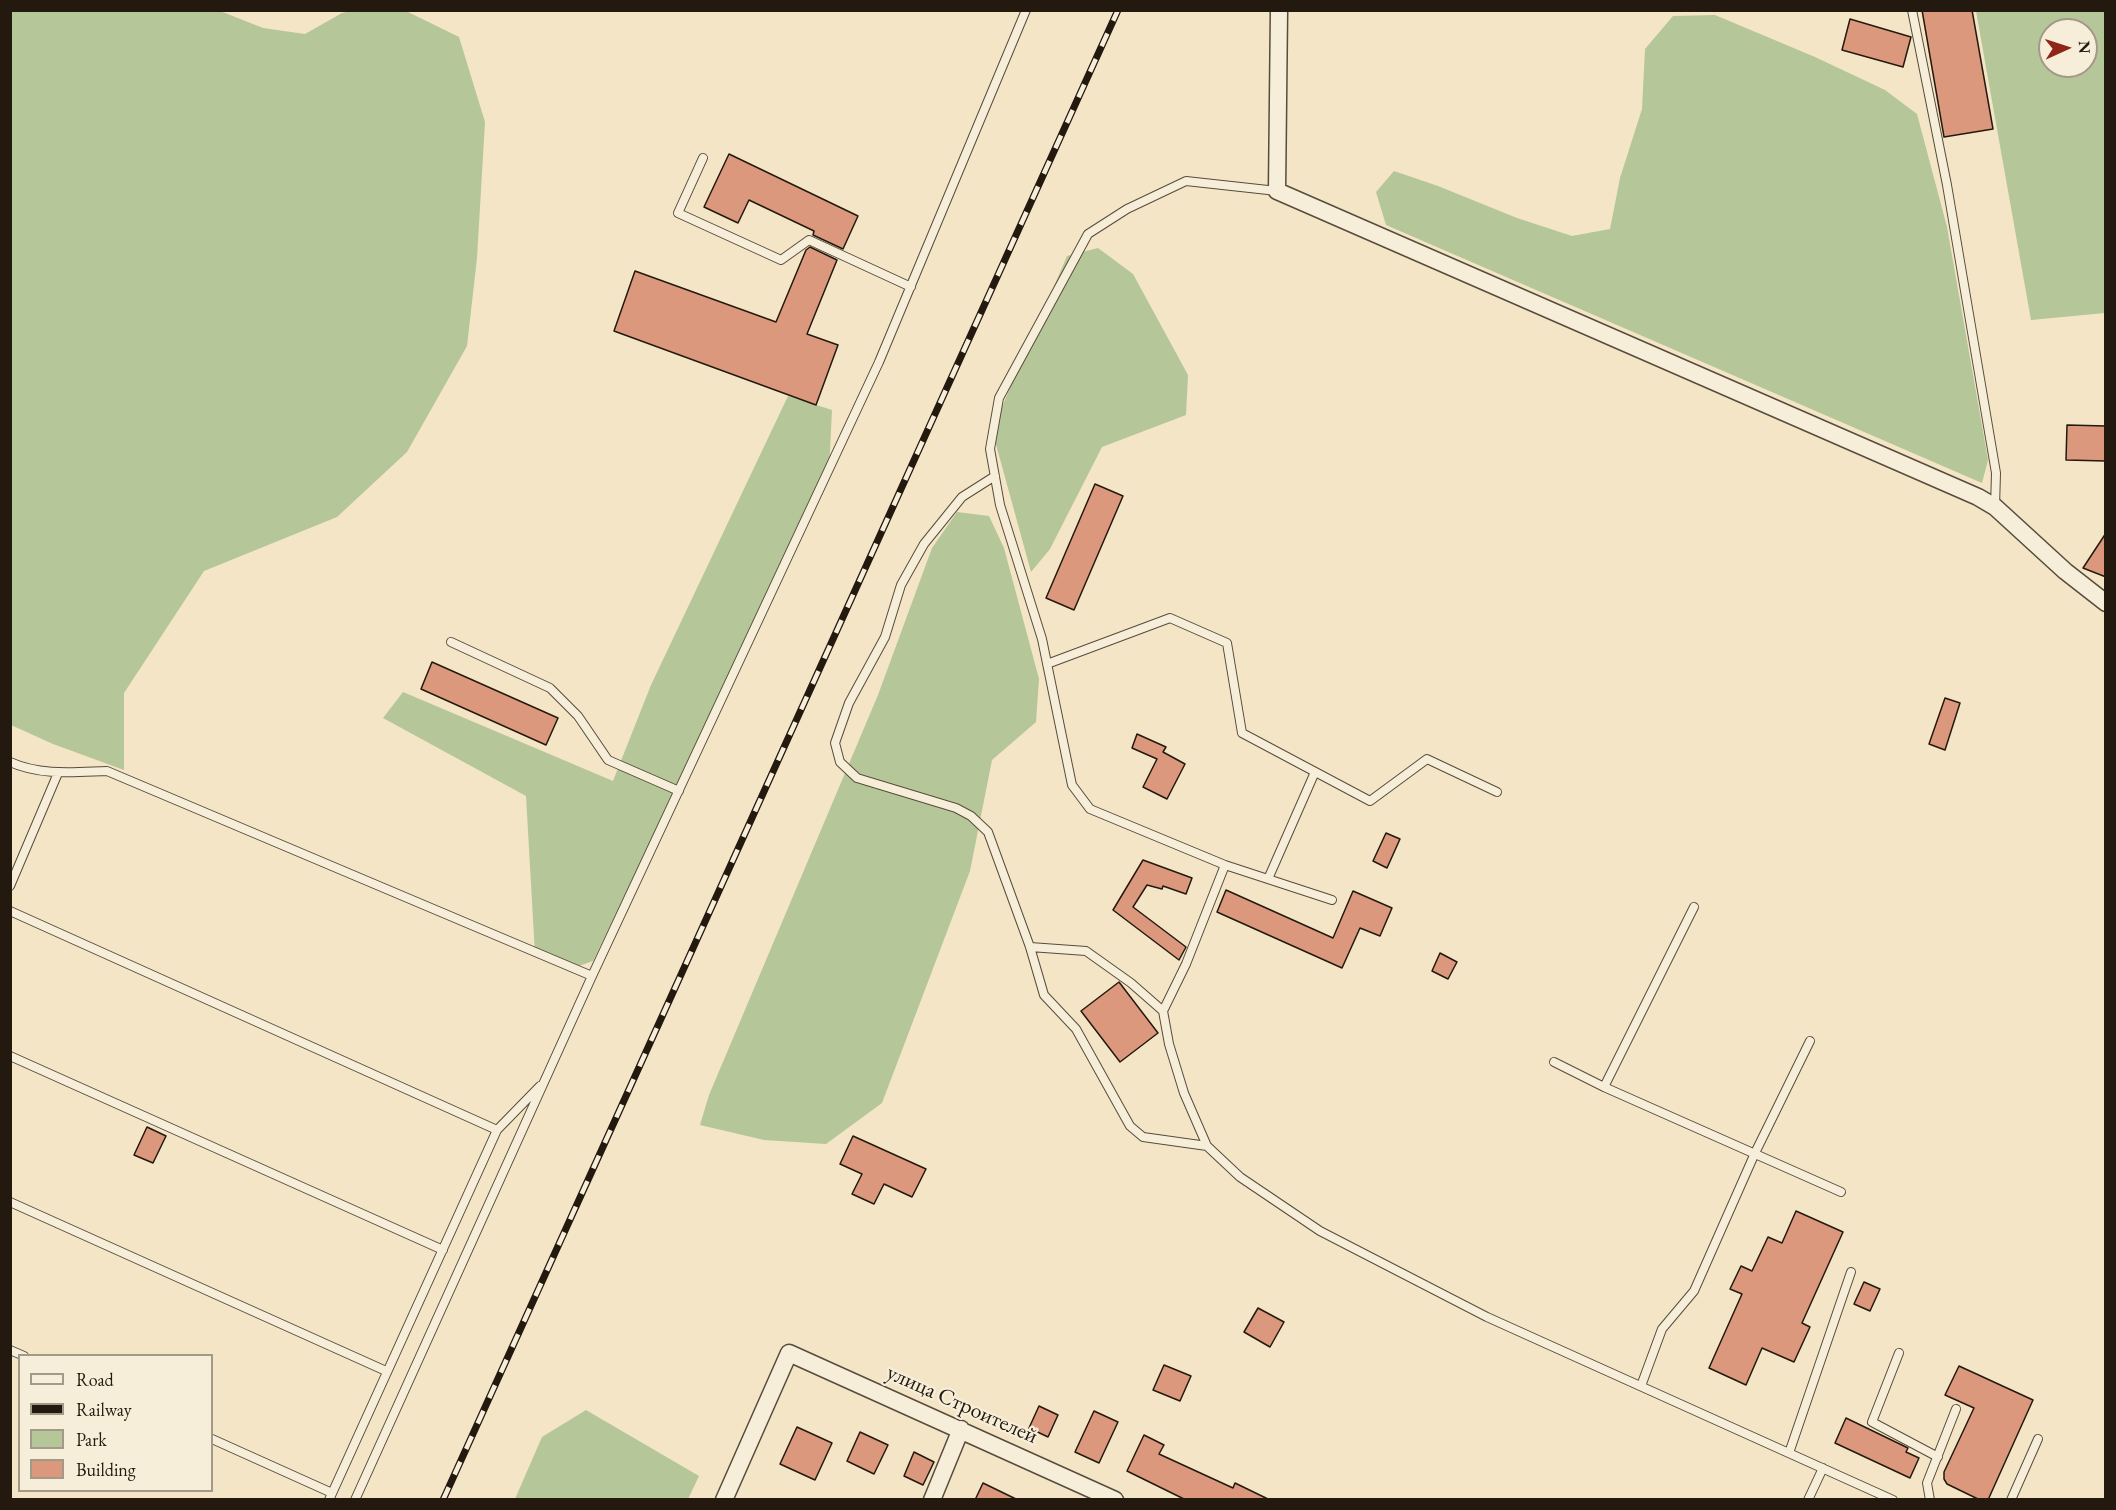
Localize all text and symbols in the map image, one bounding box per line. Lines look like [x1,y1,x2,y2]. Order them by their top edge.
north arrow [2038,18,2098,78]
text: N [2074,40,2095,54]
legend [18,1354,213,1492]
street label: улица Строителей [882,1360,1042,1450]
text: Road [76,1368,114,1391]
text: Railway [76,1398,132,1421]
text: Park [76,1428,107,1451]
text: Building [76,1458,136,1481]

